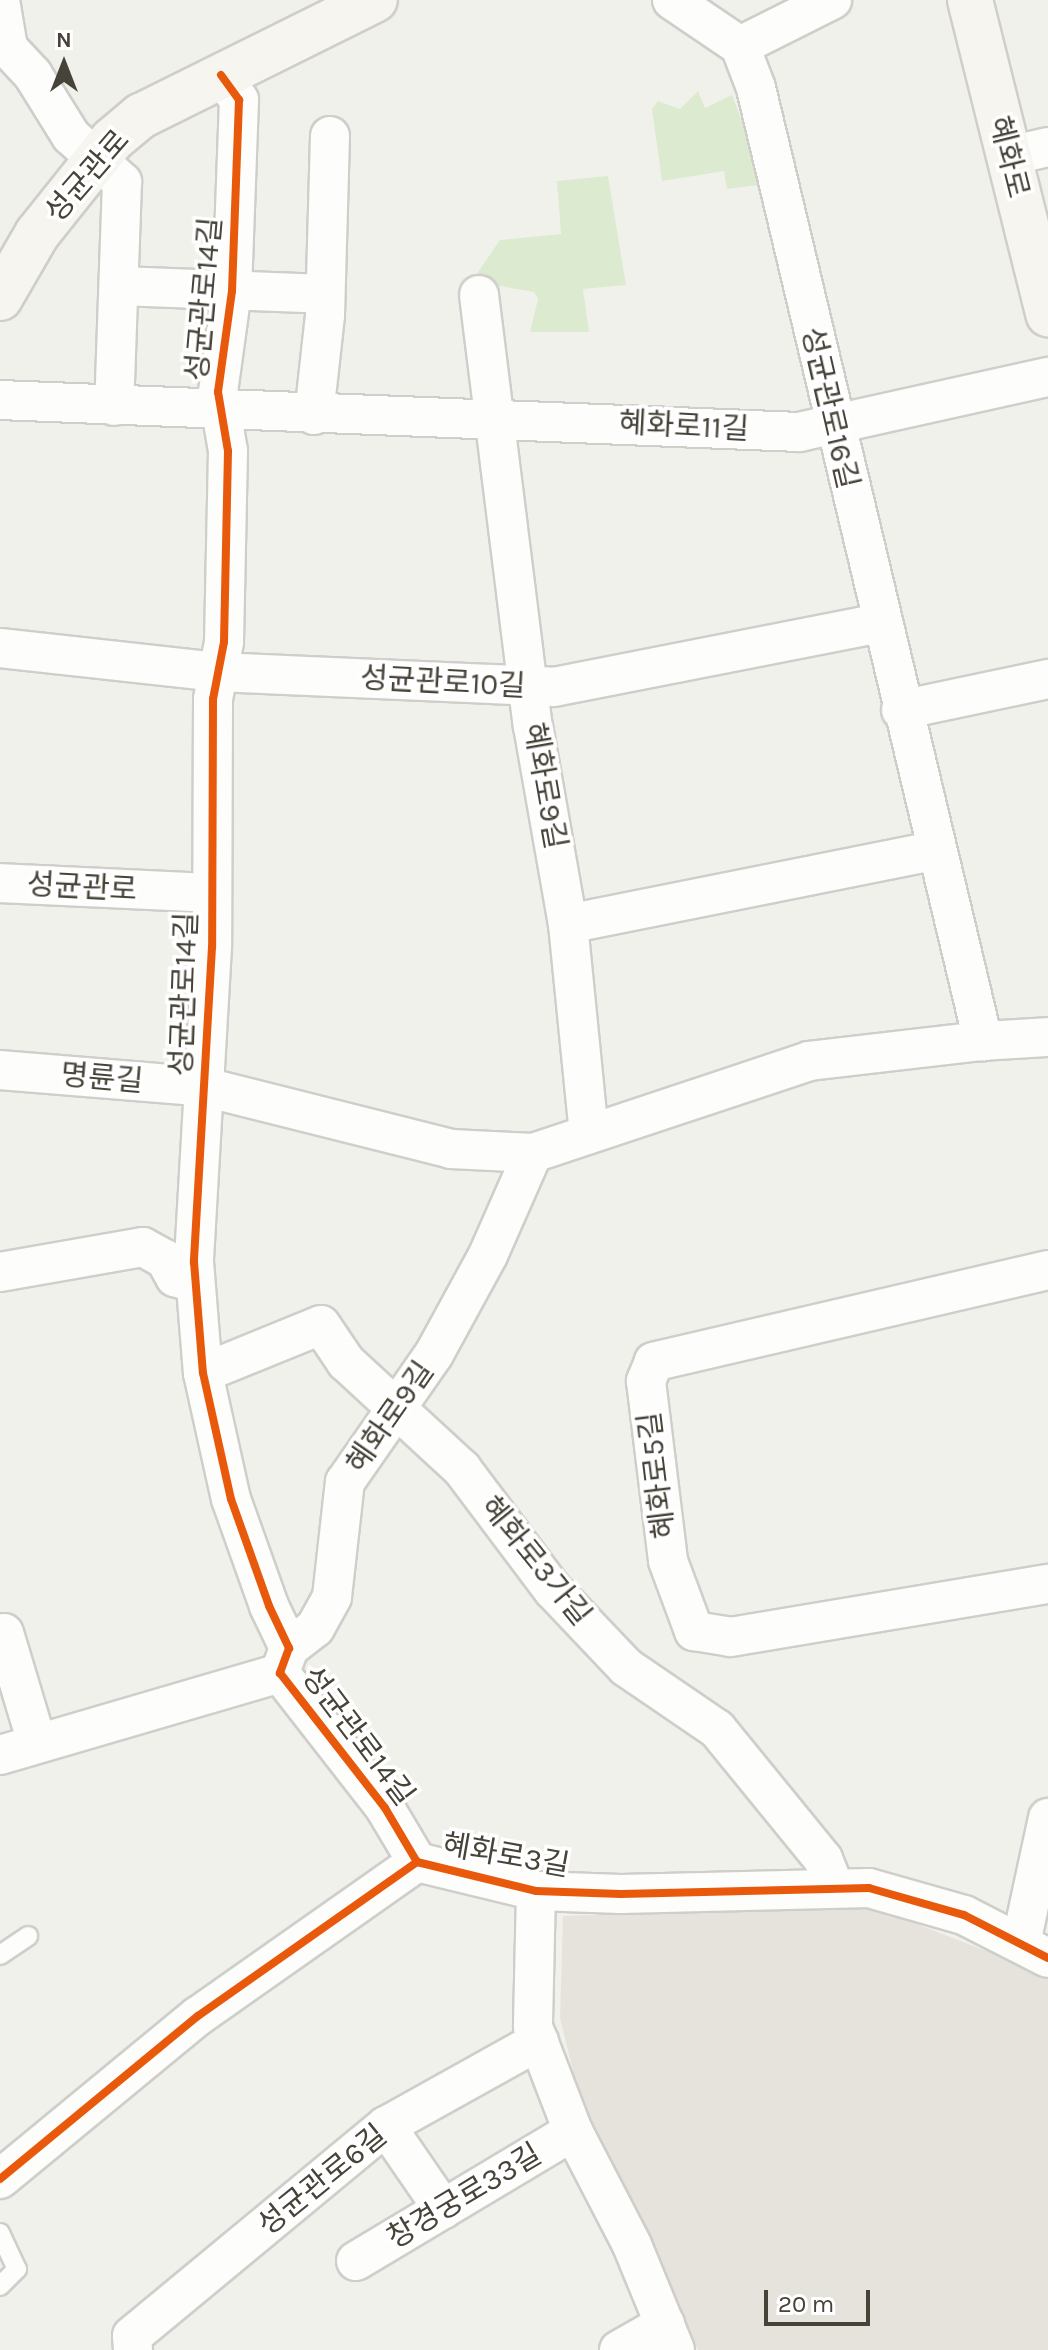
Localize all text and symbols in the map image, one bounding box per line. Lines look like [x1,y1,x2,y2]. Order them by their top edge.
north arrow [24,24,104,104]
text: N [56,27,72,53]
street label: 혜화로 [982,112,1036,202]
street label: 성균관로 [37,123,137,229]
street label: 성균관로14길 [179,215,229,383]
street label: 성균관로16길 [794,324,866,492]
street label: 혜화로11길 [618,405,750,447]
street label: 성균관로10길 [359,660,527,704]
street label: 혜화로9길 [516,720,574,852]
street label: 성균관로 [26,866,138,908]
street label: 성균관로14길 [163,911,205,1077]
street label: 명륜길 [59,1056,145,1100]
street label: 혜화로9길 [339,1354,441,1480]
street label: 혜화로5길 [631,1410,683,1540]
street label: 혜화로3가길 [473,1489,599,1633]
street label: 성균관로14길 [294,1659,422,1813]
street label: 혜화로3길 [440,1826,572,1884]
street label: 성균관로6길 [250,2117,394,2243]
street label: 창경궁로33길 [380,2136,548,2256]
scale bar [768,2274,874,2324]
text: 20 m [778,2290,834,2318]

